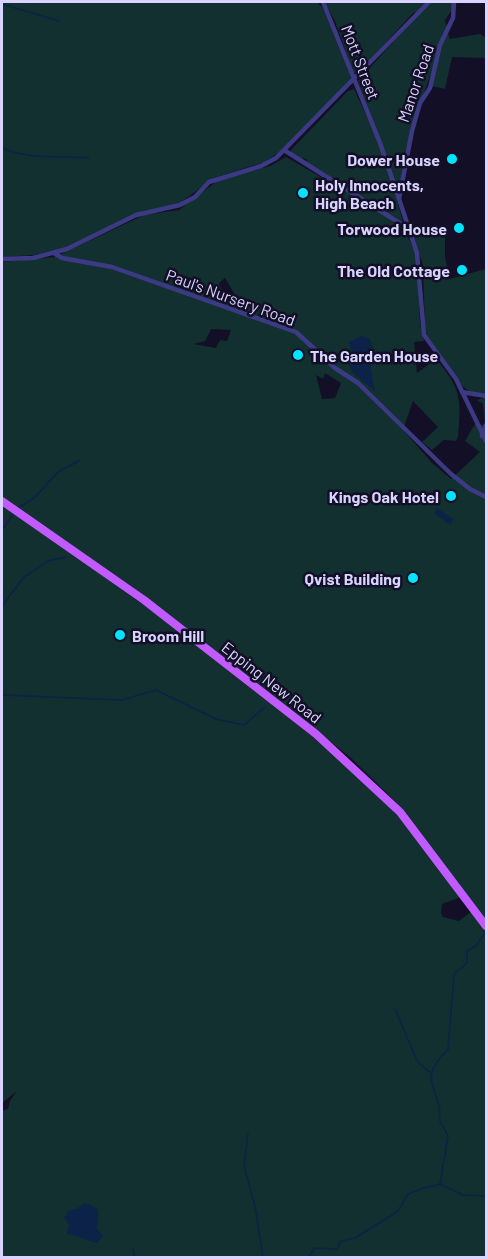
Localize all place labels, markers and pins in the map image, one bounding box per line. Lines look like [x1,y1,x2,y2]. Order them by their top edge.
place label: Dower House [347,150,440,169]
marker: Dower House [445,152,459,166]
place label: Holy Innocents, High Beach [315,175,424,212]
marker: Holy Innocents, High Beach [296,186,310,200]
place label: Torwood House [337,219,447,238]
marker: Torwood House [452,221,466,235]
place label: The Old Cottage [337,261,450,280]
marker: The Old Cottage [455,263,469,277]
place label: The Garden House [310,346,439,365]
marker: The Garden House [291,348,305,362]
place label: Kings Oak Hotel [329,487,439,506]
marker: Kings Oak Hotel [444,489,458,503]
place label: Qvist Building [305,569,401,588]
marker: Qvist Building [406,571,420,585]
place label: Broom Hill [132,626,204,645]
marker: Broom Hill [113,628,127,642]

